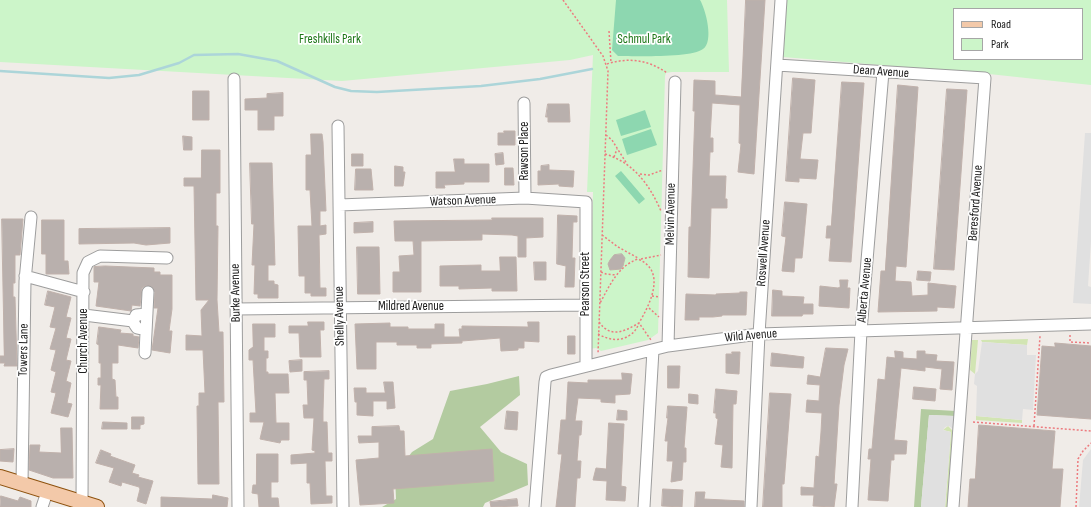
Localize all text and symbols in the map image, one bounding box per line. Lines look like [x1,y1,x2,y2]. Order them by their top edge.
legend [953,8,1083,60]
text: Road [991,17,1011,32]
park label: Freshkills Park [299,32,361,48]
park label: Schmul Park [617,32,671,48]
text: Park [991,37,1009,52]
street label: Dean Avenue [853,62,909,82]
street label: Rawson Place [517,121,533,181]
street label: Beresford Avenue [966,165,986,241]
street label: Melvin Avenue [663,183,679,245]
street label: Watson Avenue [430,192,496,210]
street label: Roswell Avenue [754,219,774,287]
street label: Pearson Street [578,252,594,316]
street label: Alberta Avenue [854,257,876,323]
street label: Burke Avenue [228,263,244,323]
street label: Shelly Avenue [332,286,348,346]
street label: Mildred Avenue [378,299,444,315]
street label: Church Avenue [76,308,92,374]
street label: Towers Lane [16,323,32,377]
street label: Wild Avenue [724,326,778,346]

